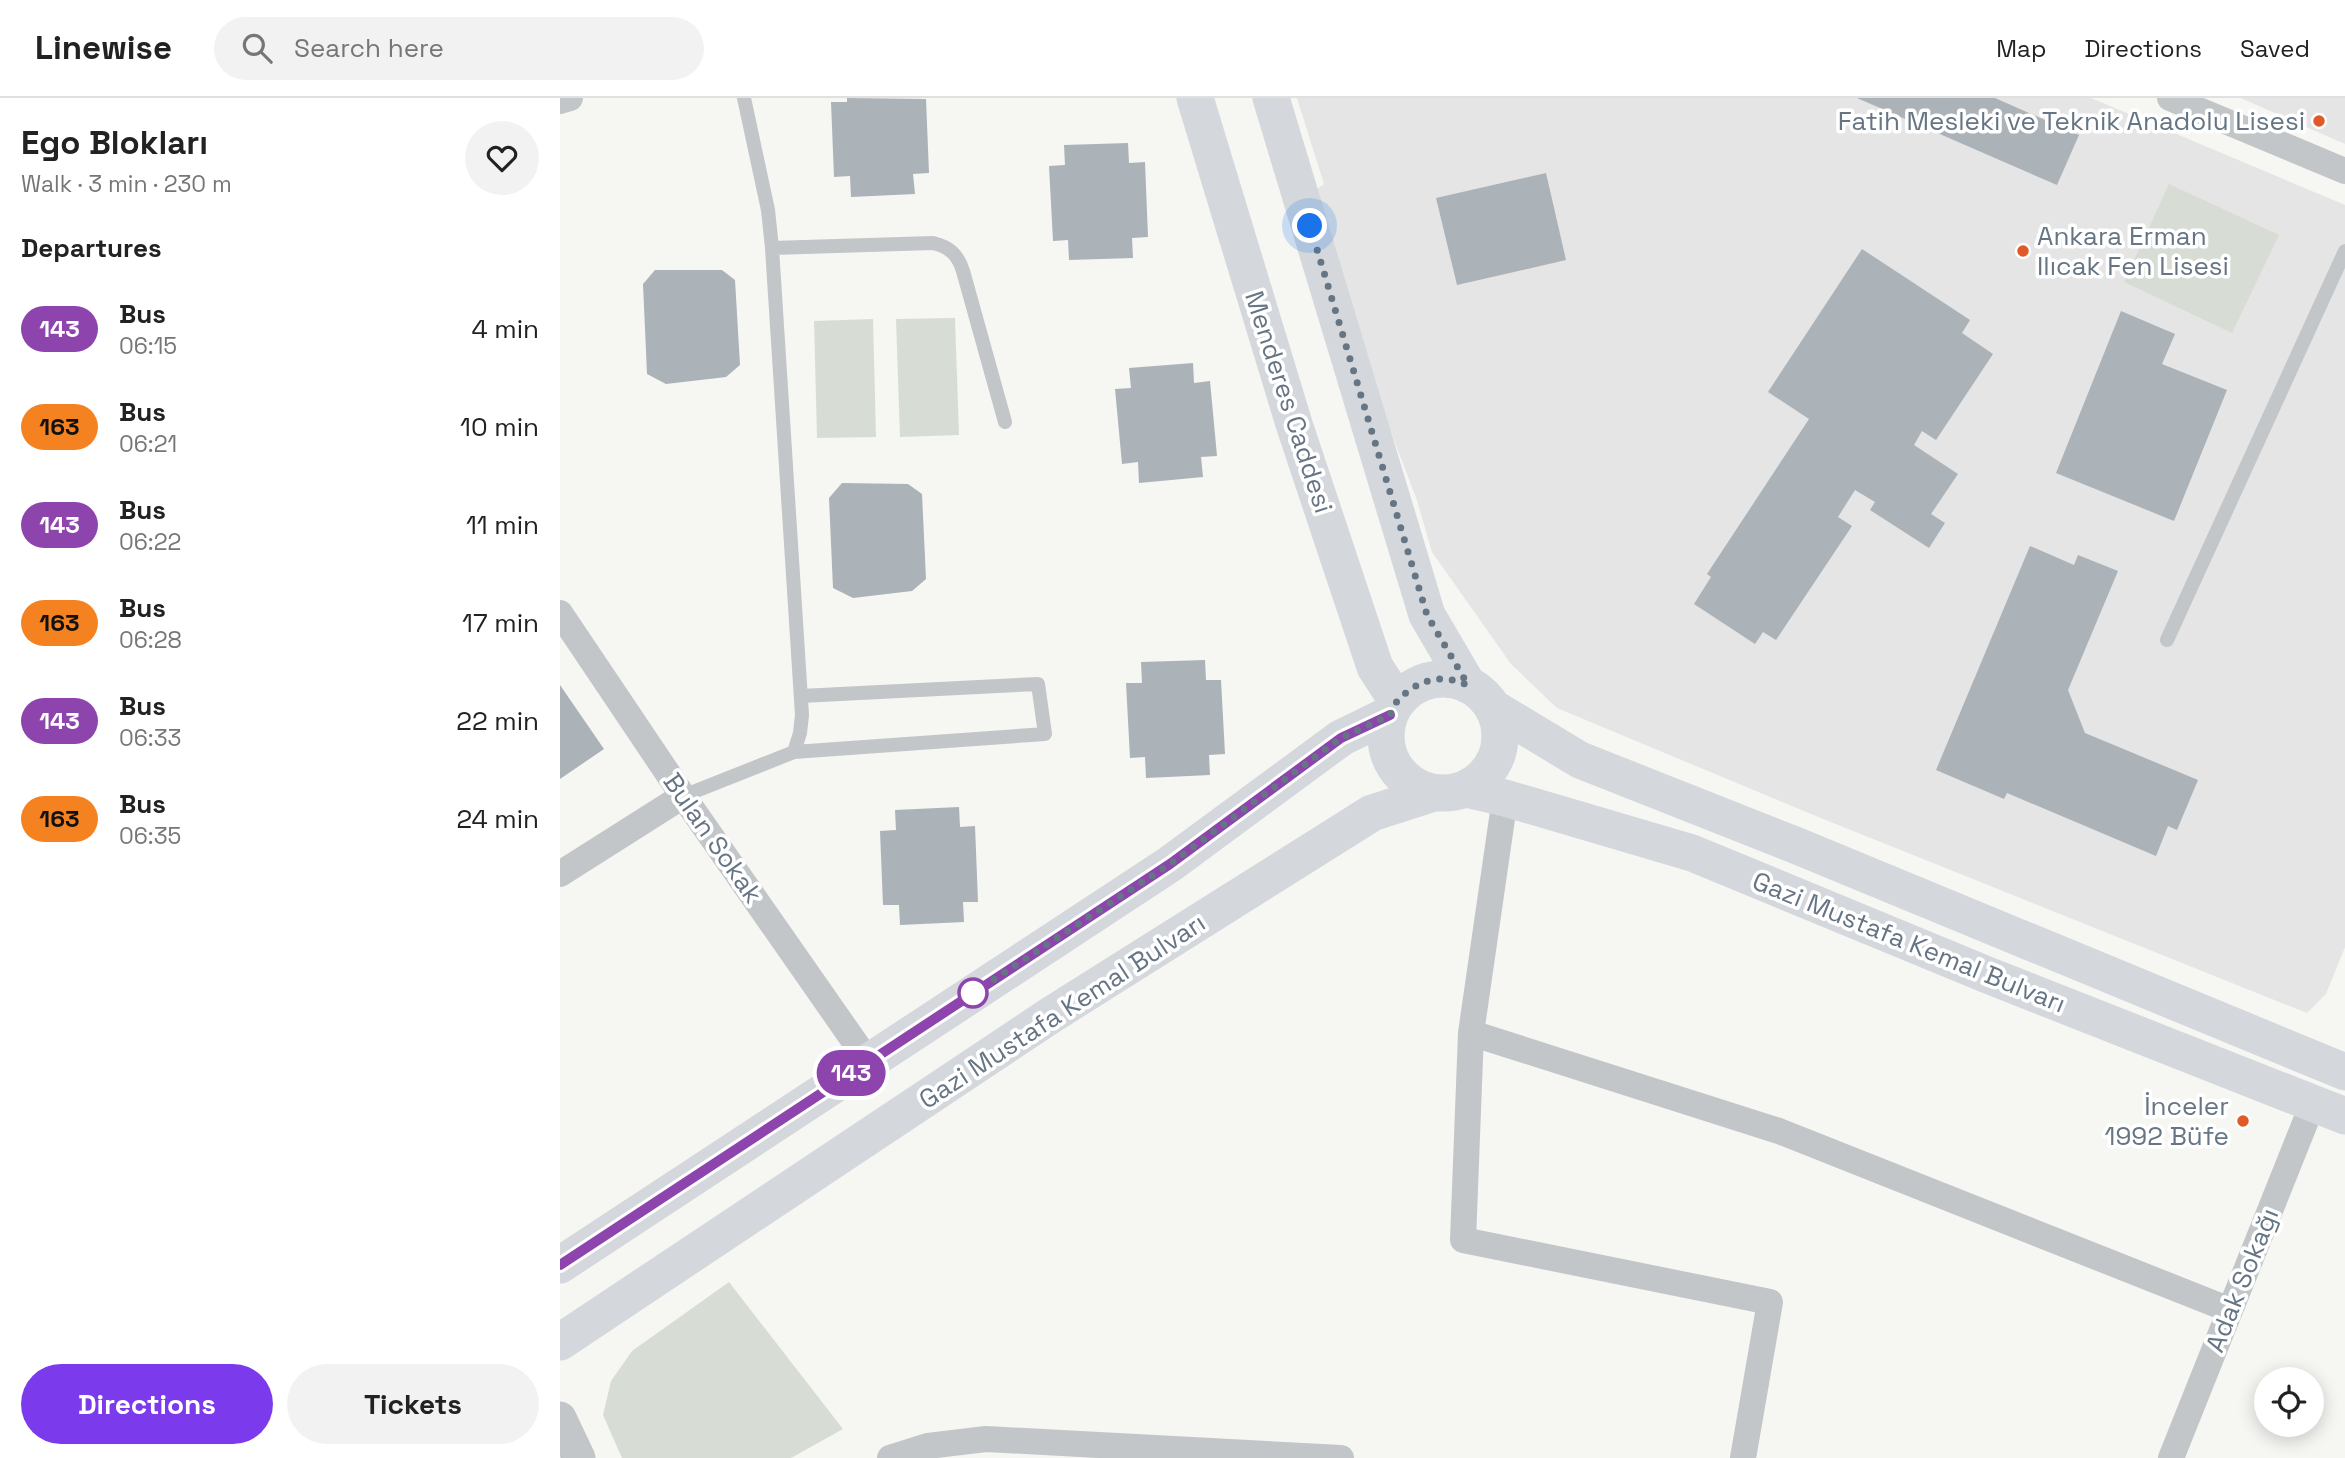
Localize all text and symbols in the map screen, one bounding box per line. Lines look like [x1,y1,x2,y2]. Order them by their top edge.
search box [214,17,704,80]
text: Linewise [35,27,172,69]
icon: search [238,29,276,67]
text: Search here [294,31,444,65]
text: Map [1996,33,2046,64]
text: Directions [2084,33,2202,64]
text: Saved [2240,33,2310,64]
place label: Fatih Mesleki ve Teknik Anadolu Lisesi [1838,104,2305,138]
marker: Fatih Mesleki ve Teknik Anadolu Lisesi [2311,113,2327,129]
button: heart [465,121,539,195]
text: Ego Blokları [21,122,208,164]
text: Walk · 3 min · 230 m [21,169,232,199]
your location [1292,208,1327,243]
place label: Ankara Erman Ilıcak Fen Lisesi [2037,219,2229,283]
text: Departures [21,231,162,265]
marker: Ankara Erman Ilıcak Fen Lisesi [2015,243,2031,259]
street label: Menderes Caddesi [1237,287,1341,517]
text: Bus [119,297,166,331]
text: 4 min [471,312,539,346]
text: 143 [39,313,80,344]
text: 06:15 [119,331,177,361]
text: Bus [119,395,166,429]
text: 10 min [460,410,539,444]
text: 163 [39,411,80,442]
text: 06:21 [119,429,177,459]
text: Bus [119,493,166,527]
text: 11 min [466,508,539,542]
text: 143 [39,509,80,540]
text: 06:22 [119,527,181,557]
text: Bus [119,591,166,625]
text: 17 min [462,606,539,640]
text: 163 [39,607,80,638]
text: 06:28 [119,625,182,655]
text: Bus [119,689,166,723]
text: 22 min [456,704,539,738]
text: 143 [39,705,80,736]
text: 06:33 [119,723,181,753]
street label: Bulan Sokak [656,766,770,910]
text: Bus [119,787,166,821]
text: 24 min [456,802,539,836]
text: 163 [39,803,80,834]
text: 06:35 [119,821,181,851]
street label: Gazi Mustafa Kemal Bulvarı [1747,864,2071,1020]
street label: Gazi Mustafa Kemal Bulvarı [912,906,1212,1116]
unlabelled marker [958,978,988,1008]
line badge: 143 [811,1050,891,1096]
text: 143 [831,1057,871,1088]
place label: İnceler 1992 Büfe [2105,1089,2229,1153]
marker: İnceler 1992 Büfe [2235,1113,2251,1129]
street label: Adak Sokağı [2198,1203,2286,1357]
button: Directions [21,1364,273,1444]
button: Tickets [287,1364,539,1444]
map controls [2254,1367,2324,1437]
button: locate [2254,1367,2324,1437]

